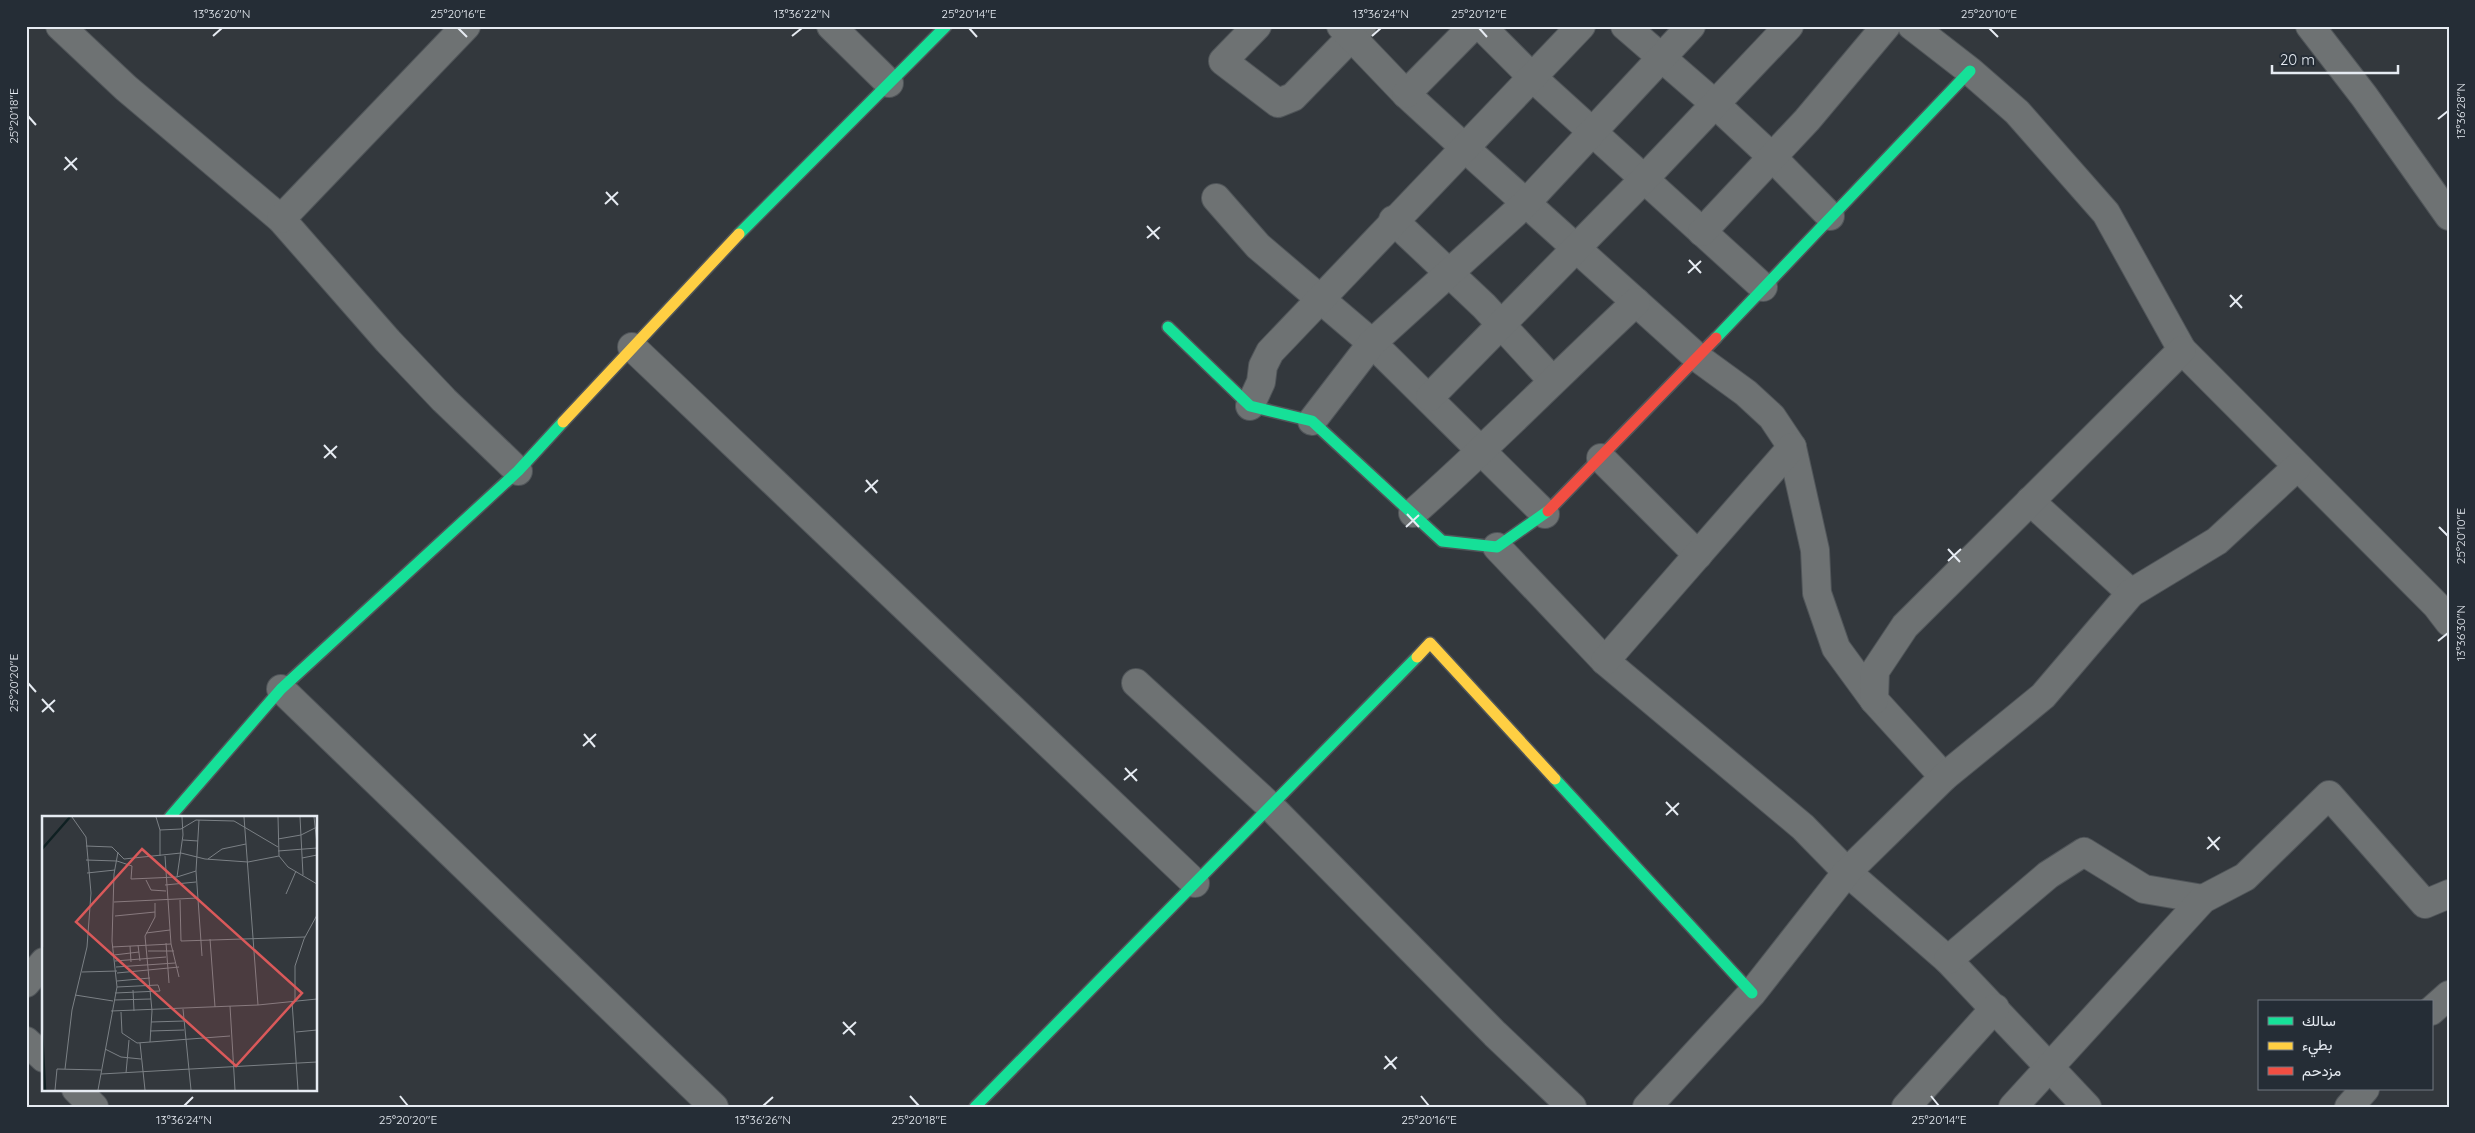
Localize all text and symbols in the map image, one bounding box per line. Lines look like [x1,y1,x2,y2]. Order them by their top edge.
text: 13°36'20"N [194,6,250,21]
text: 25°20'16"E [430,6,486,21]
text: 13°36'22"N [774,6,830,21]
text: 25°20'14"E [941,6,997,21]
text: 13°36'24"N [1353,6,1409,21]
text: 25°20'12"E [1451,6,1507,21]
text: 25°20'10"E [1961,6,2017,21]
scale bar [2272,42,2399,74]
text: 20 m [2280,50,2315,69]
text: 13°36'28"N [2453,83,2468,139]
text: 25°20'18"E [6,88,21,144]
text: 25°20'10"E [2453,508,2468,564]
text: 13°36'30"N [2453,605,2468,661]
text: 25°20'20"E [6,654,21,712]
inset map [42,816,318,1090]
legend [2258,1000,2432,1090]
text: سالك [2302,1011,2336,1030]
text: بطيء [2302,1035,2332,1058]
text: مزدحم [2302,1061,2341,1081]
text: 13°36'24"N [156,1112,212,1127]
text: 25°20'20"E [379,1112,437,1127]
text: 13°36'26"N [735,1112,791,1127]
text: 25°20'18"E [891,1112,947,1127]
text: 25°20'16"E [1401,1112,1457,1127]
text: 25°20'14"E [1911,1112,1967,1127]

